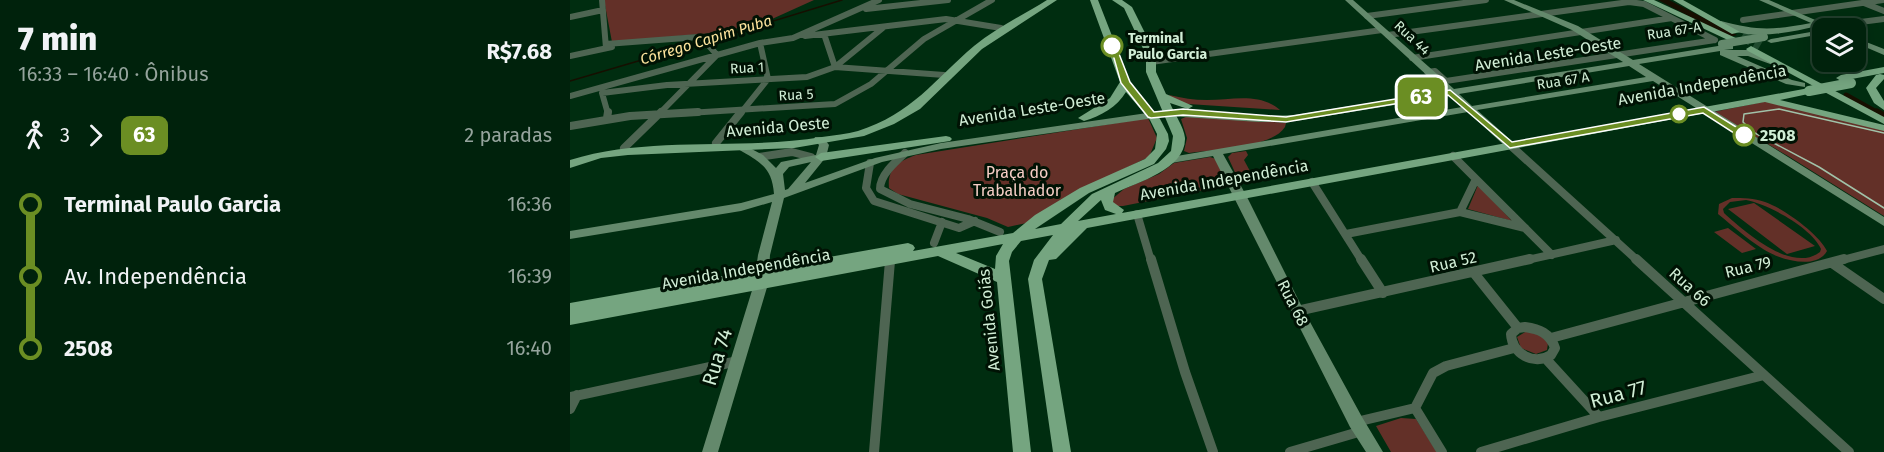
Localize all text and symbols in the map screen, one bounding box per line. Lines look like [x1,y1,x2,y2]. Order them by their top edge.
water label: Córrego Capim Puba [638,11,774,69]
street label: Rua 44 [1391,17,1434,59]
street label: Rua 67-A [1646,18,1702,44]
map controls [1812,18,1866,72]
button: layers [1812,18,1866,72]
text: 7 min [18,19,97,59]
place label: Terminal Paulo Garcia [1128,30,1207,63]
street label: Avenida Leste-Oeste [1473,33,1623,75]
marker: Terminal Paulo Garcia [1101,35,1123,57]
text: R$7.68 [486,38,552,65]
street label: Rua 1 [730,59,764,77]
street label: Avenida Independência [1616,61,1788,109]
text: 16:33 – 16:40 · Ônibus [18,62,209,86]
street label: Rua 67 A [1535,68,1591,94]
line badge: 63 [1394,78,1448,116]
text: 63 [1410,84,1432,110]
street label: Rua 5 [778,86,814,104]
street label: Avenida Leste-Oeste [957,88,1107,130]
unlabelled marker [1670,105,1688,123]
street label: Avenida Oeste [726,113,830,141]
icon: walk [18,119,51,152]
icon: forward [79,119,112,152]
text: 63 [133,122,156,148]
text: 3 [60,123,70,147]
text: 2 paradas [464,123,552,147]
marker: 2508 [1733,124,1755,146]
place label: 2508 [1760,126,1796,145]
street label: Avenida Independência [1138,156,1310,204]
park label: Praça do Trabalhador [973,163,1062,200]
text: Terminal Paulo Garcia [64,191,281,218]
text: 16:36 [507,192,552,216]
street label: Avenida Independência [660,245,832,293]
street label: Rua 52 [1428,247,1478,277]
street label: Rua 79 [1723,252,1773,282]
text: Av. Independência [64,263,247,290]
text: 16:39 [507,264,552,288]
street label: Rua 66 [1665,264,1715,310]
street label: Avenida Goiás [974,268,1004,372]
street label: Rua 68 [1273,277,1313,329]
street label: Rua 74 [697,325,737,389]
text: 2508 [64,335,113,362]
text: 16:40 [506,336,552,360]
street label: Rua 77 [1587,375,1649,413]

